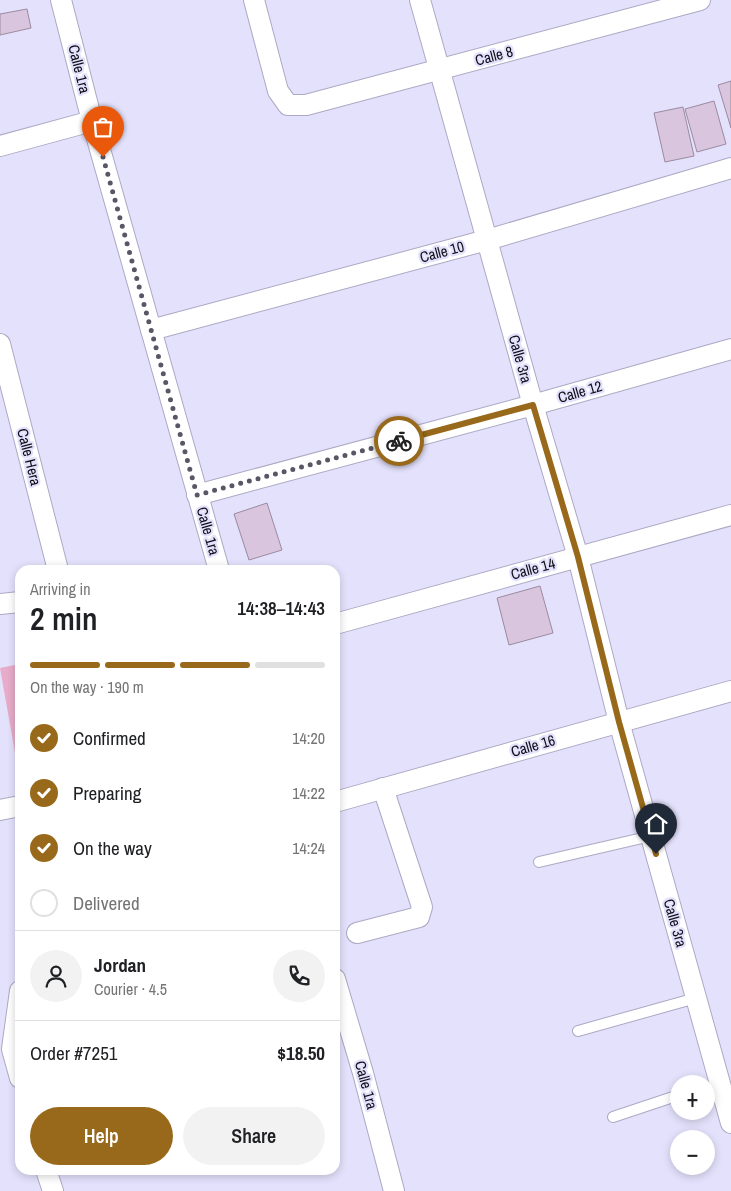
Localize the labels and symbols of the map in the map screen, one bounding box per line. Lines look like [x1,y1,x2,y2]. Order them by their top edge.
street label: Calle 8 [473,40,515,71]
street label: Calle 1ra [63,42,96,95]
pin [82,106,124,157]
street label: Calle 10 [417,235,467,267]
street label: Calle 3ra [504,332,537,386]
street label: Calle 12 [555,375,605,408]
courier [374,416,424,466]
street label: Calle Hera [12,426,47,488]
street label: Calle 1ra [192,504,225,558]
street label: Calle 14 [508,552,558,584]
street label: Calle 16 [508,729,558,762]
pin [635,803,677,854]
street label: Calle 3ra [659,896,692,950]
street label: Calle 1ra [350,1058,383,1112]

